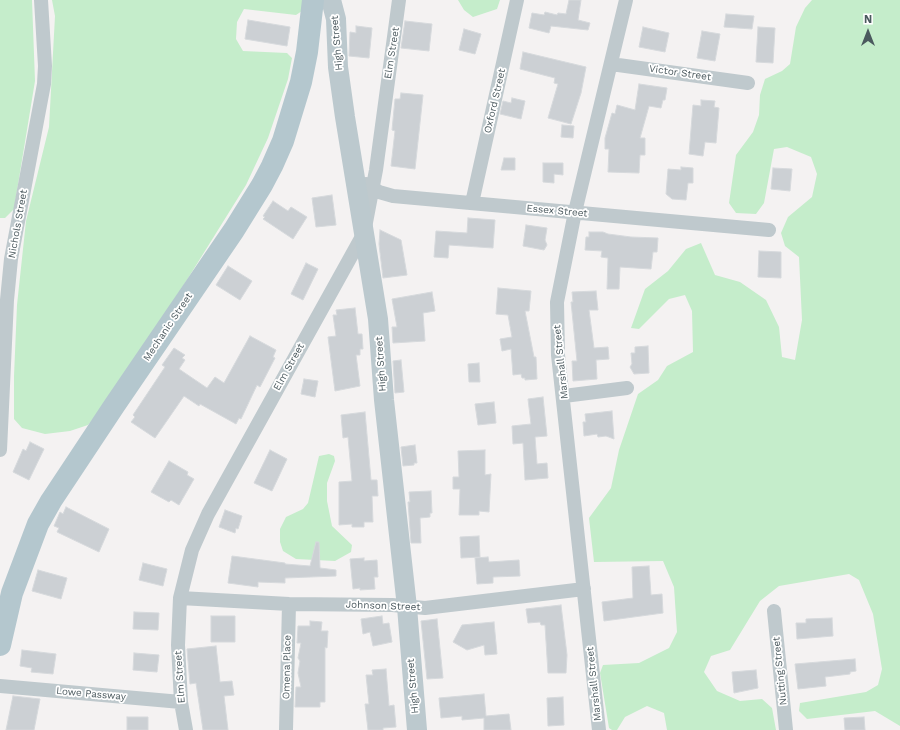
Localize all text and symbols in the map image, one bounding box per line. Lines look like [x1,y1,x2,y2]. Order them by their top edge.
north arrow [848,12,888,52]
text: N [864,13,872,26]
street label: High Street [329,15,345,71]
street label: Elm Street [382,26,402,80]
street label: Victor Street [648,63,712,83]
street label: Oxford Street [482,67,508,135]
street label: Nichols Street [6,189,30,259]
street label: Essex Street [526,202,588,220]
street label: Mechanic Street [141,291,195,363]
street label: Marshall Street [551,324,571,400]
street label: High Street [373,336,389,392]
street label: Elm Street [271,341,307,393]
street label: Johnson Street [345,599,421,613]
street label: Omena Place [280,635,294,699]
street label: Nutting Street [770,636,790,706]
street label: Marshall Street [584,646,604,722]
street label: Elm Street [172,650,188,704]
street label: High Street [405,658,421,714]
street label: Lowe Passway [56,685,126,703]

